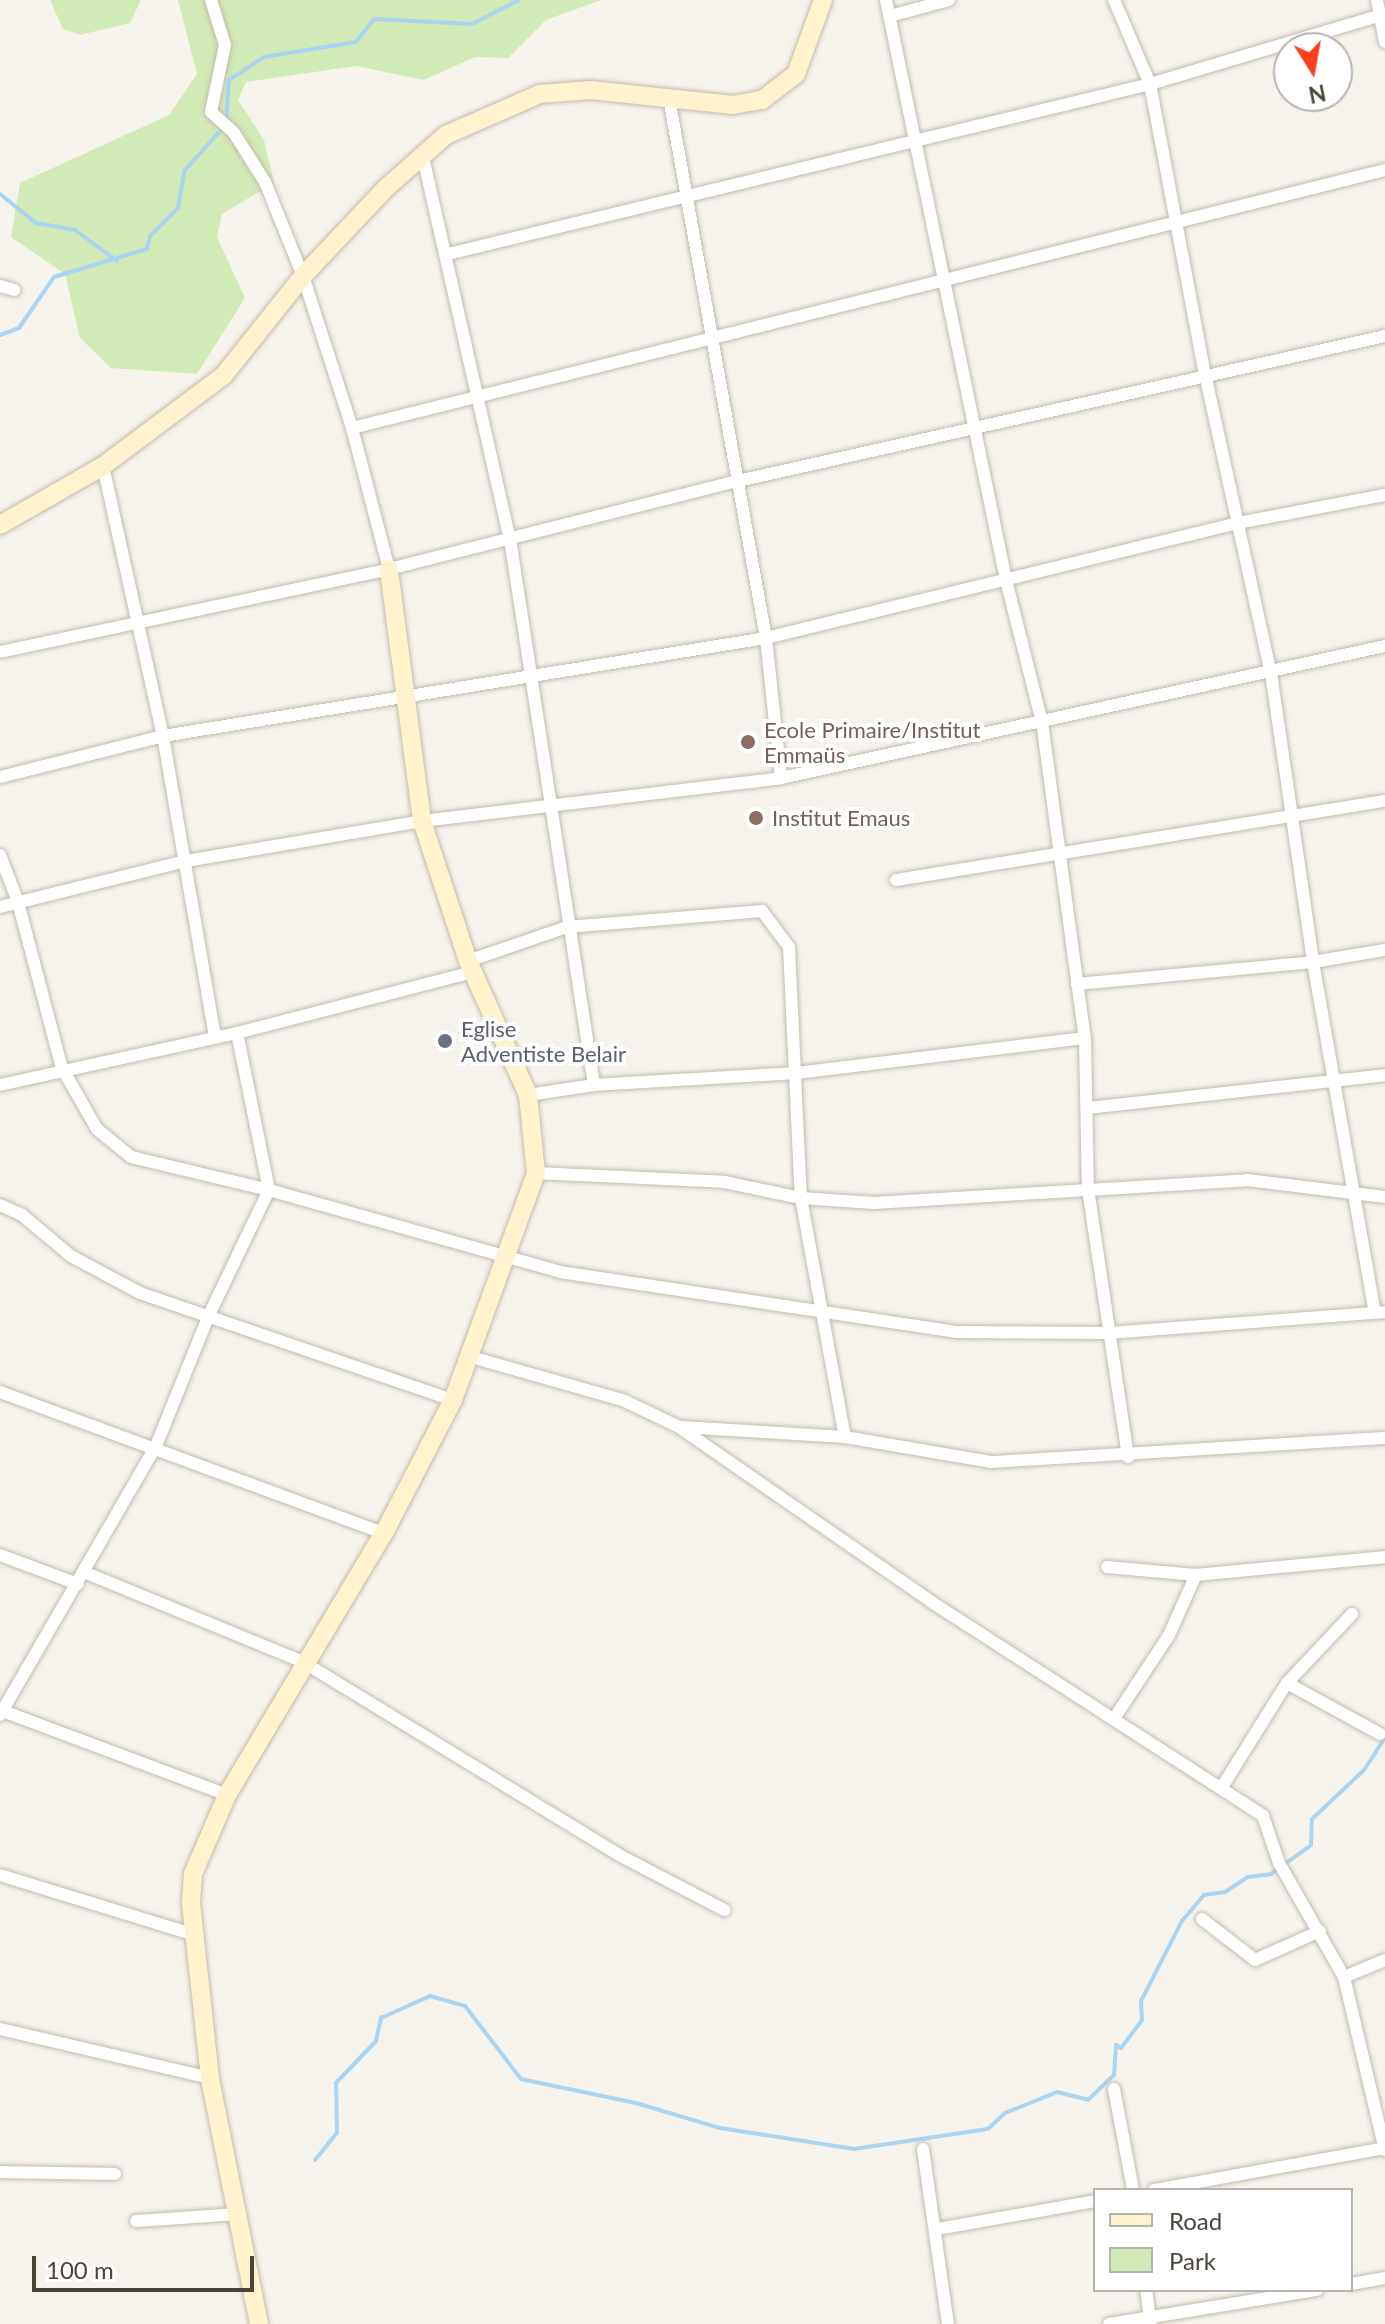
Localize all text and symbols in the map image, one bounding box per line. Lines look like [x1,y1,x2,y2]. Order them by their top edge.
north arrow [1273,32,1353,112]
text: N [1306,79,1328,109]
place label: Ecole Primaire/Institut Emmaüs [764,716,981,768]
marker: Ecole Primaire/Institut Emmaüs [739,733,757,751]
place label: Institut Emaus [772,805,910,831]
marker: Institut Emaus [747,809,765,827]
place label: Eglise Adventiste Belair [461,1015,626,1066]
marker: Eglise Adventiste Belair [436,1032,454,1050]
legend [1093,2188,1353,2292]
text: Road [1169,2206,1222,2235]
scale bar [36,2240,258,2290]
text: Park [1169,2246,1216,2275]
text: 100 m [46,2255,114,2284]

